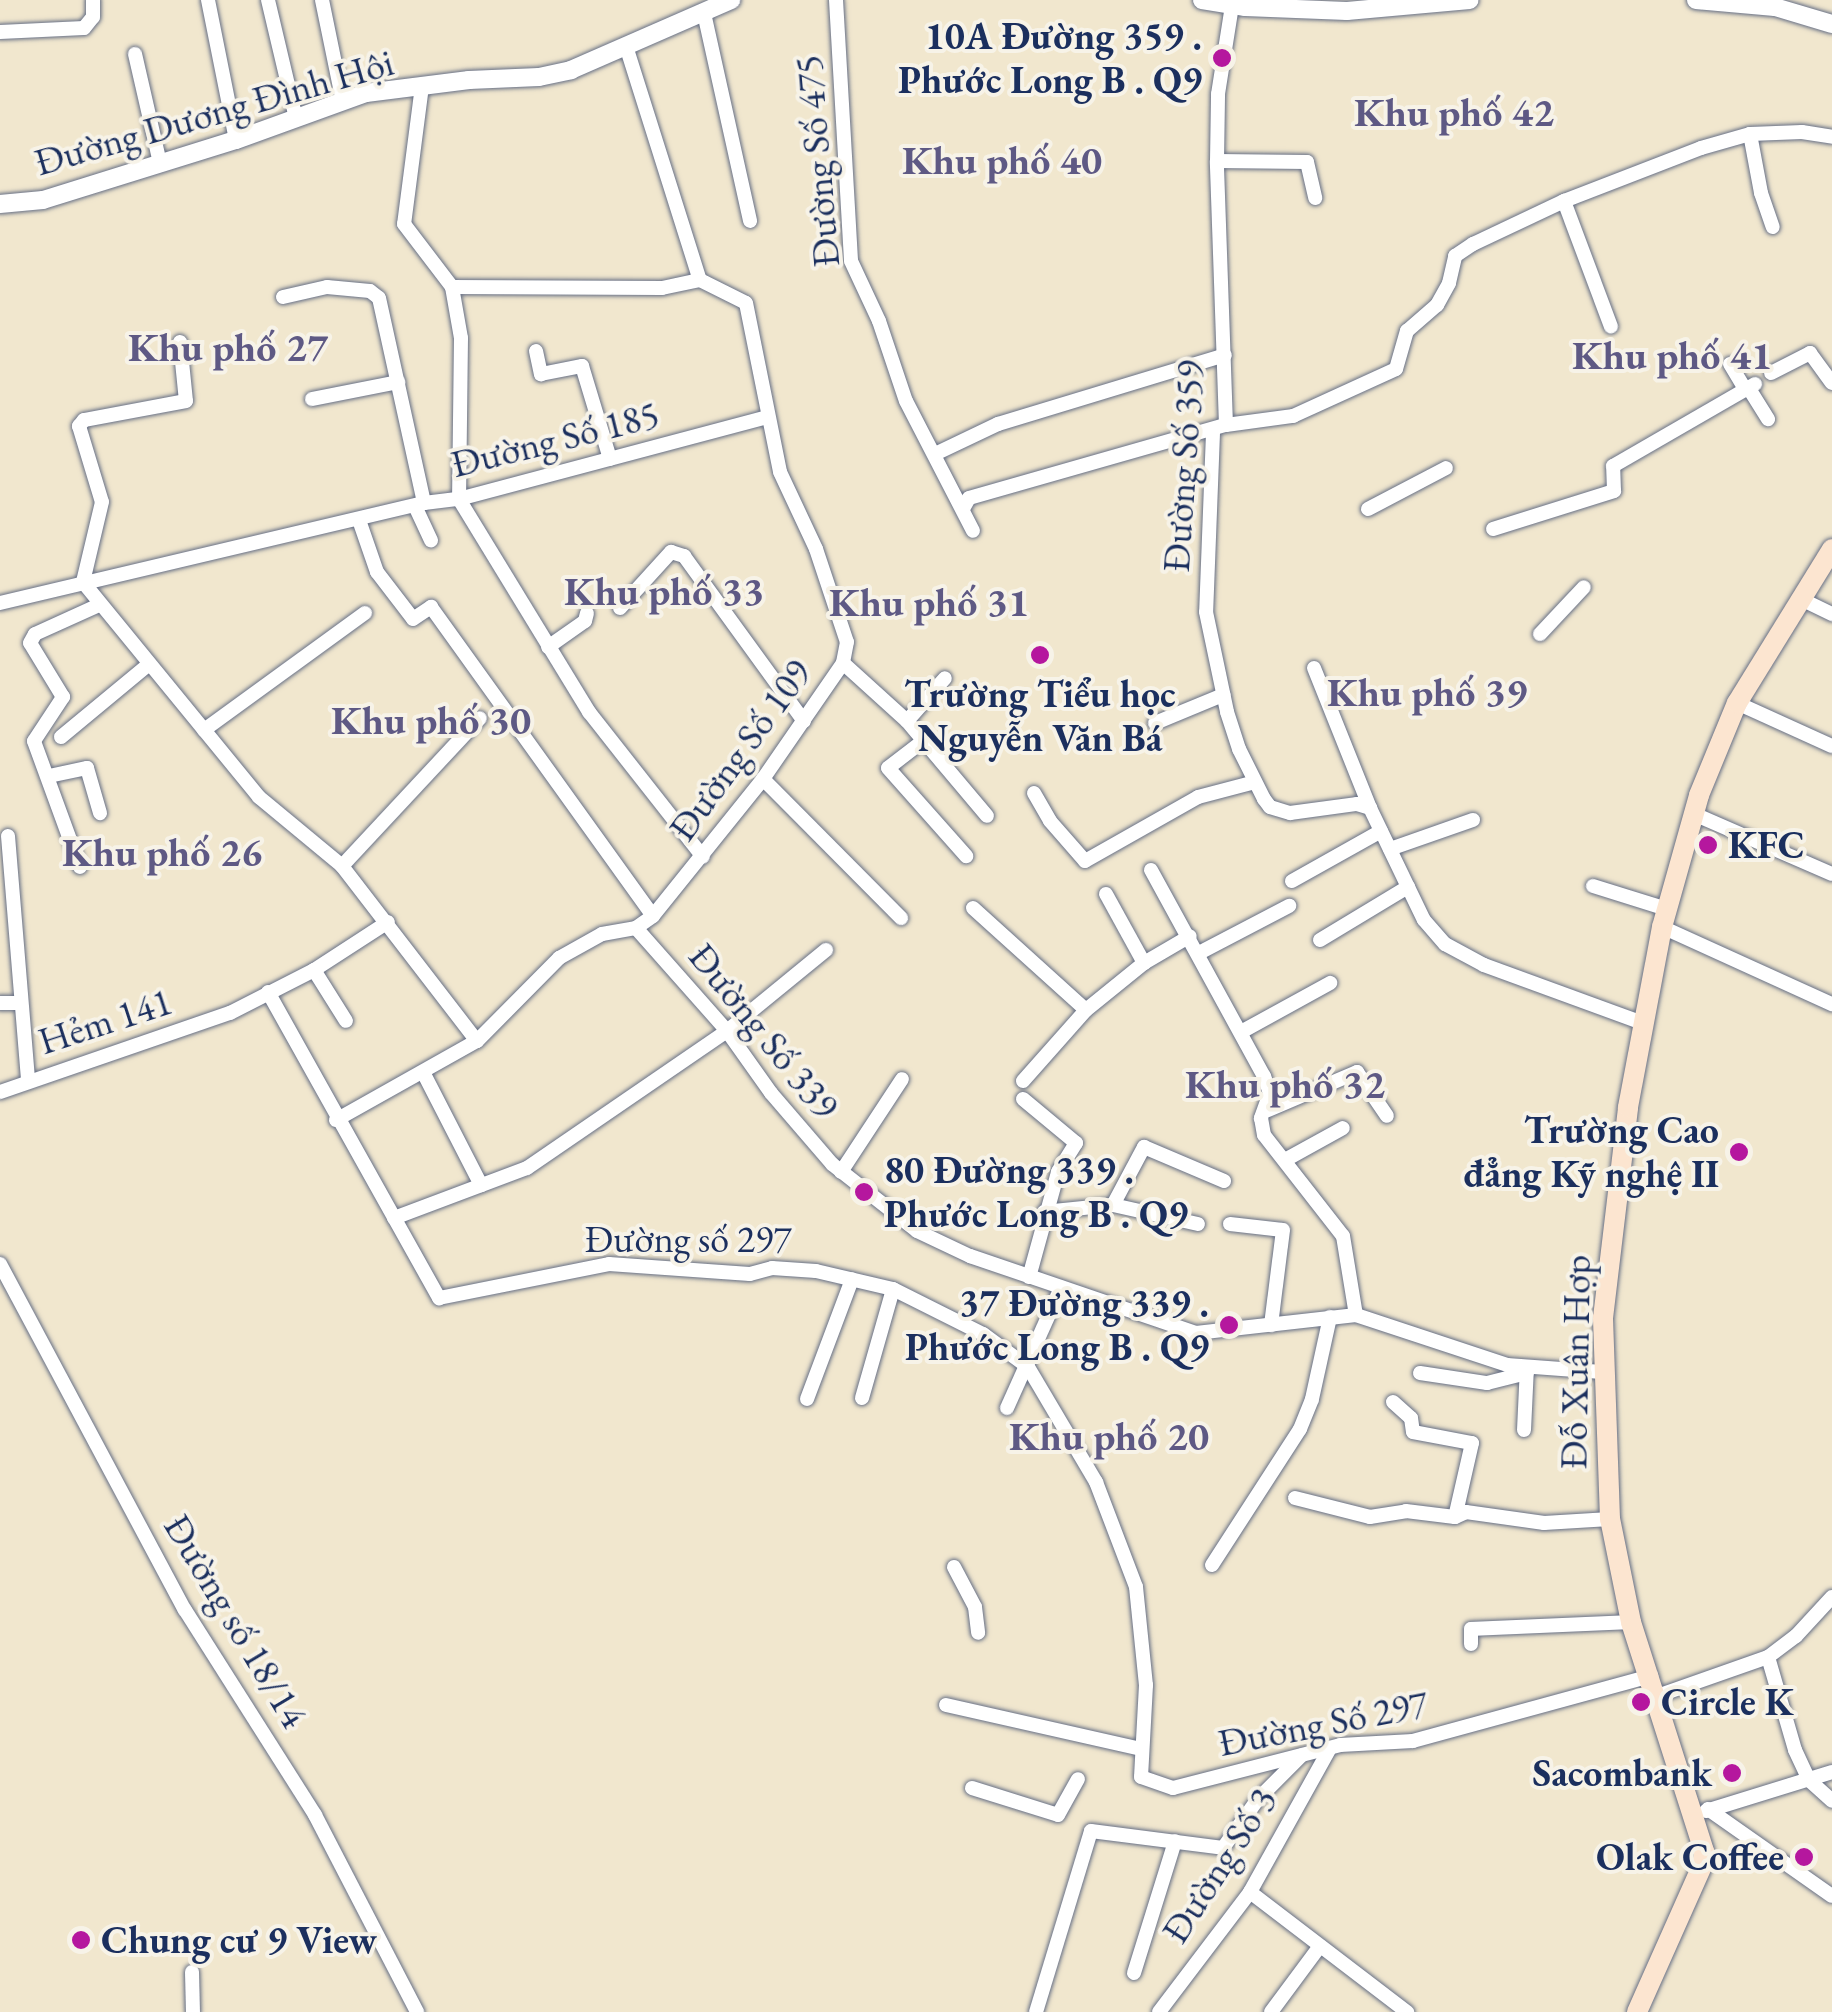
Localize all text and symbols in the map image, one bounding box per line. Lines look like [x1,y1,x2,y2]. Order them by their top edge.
place label: 10A Đường 359 . Phước Long B . Q9 [898,13,1202,102]
street label: Đường Dương Đình Hội [29,39,399,185]
marker: 10A Đường 359 . Phước Long B . Q9 [1211,47,1233,69]
street label: Đường Số 475 [785,53,849,269]
district label: Khu phố 42 [1354,88,1554,136]
district label: Khu phố 40 [902,136,1102,184]
district label: Khu phố 27 [128,323,328,371]
district label: Khu phố 41 [1572,331,1772,379]
street label: Đường Số 359 [1153,359,1213,573]
street label: Đường Số 185 [447,391,663,487]
district label: Khu phố 33 [564,567,764,615]
district label: Khu phố 31 [829,578,1029,626]
marker: Trường Tiểu học Nguyễn Văn Bá [1029,644,1051,666]
street label: Đường Số 109 [659,651,821,849]
district label: Khu phố 39 [1327,668,1527,716]
place label: Trường Tiểu học Nguyễn Văn Bá [904,671,1176,761]
district label: Khu phố 30 [331,696,531,744]
place label: KFC [1728,822,1805,868]
district label: Khu phố 26 [62,828,262,876]
marker: KFC [1697,834,1719,856]
street label: Đường Số 339 [680,934,848,1128]
street label: Hẻm 141 [33,978,177,1064]
district label: Khu phố 32 [1185,1060,1385,1108]
place label: Trường Cao đẳng Kỹ nghệ II [1463,1107,1719,1196]
marker: Trường Cao đẳng Kỹ nghệ II [1728,1141,1750,1163]
place label: 80 Đường 339 . Phước Long B . Q9 [884,1147,1188,1236]
marker: 80 Đường 339 . Phước Long B . Q9 [853,1181,875,1203]
street label: Đường số 297 [585,1216,791,1262]
street label: Đỗ Xuân Hợp [1550,1254,1600,1470]
place label: 37 Đường 339 . Phước Long B . Q9 [905,1280,1209,1370]
marker: 37 Đường 339 . Phước Long B . Q9 [1218,1314,1240,1336]
district label: Khu phố 20 [1009,1412,1209,1460]
street label: Đường số 18/14 [155,1506,317,1736]
place label: Circle K [1661,1679,1794,1725]
street label: Đường Số 297 [1215,1680,1431,1766]
marker: Circle K [1630,1691,1652,1713]
place label: Sacombank [1532,1750,1712,1796]
marker: Sacombank [1721,1762,1743,1784]
street label: Đường Số 3 [1152,1779,1286,1951]
place label: Olak Coffee [1596,1834,1784,1880]
marker: Olak Coffee [1793,1846,1815,1868]
place label: Chung cư 9 View [101,1917,377,1963]
marker: Chung cư 9 View [70,1929,92,1951]

